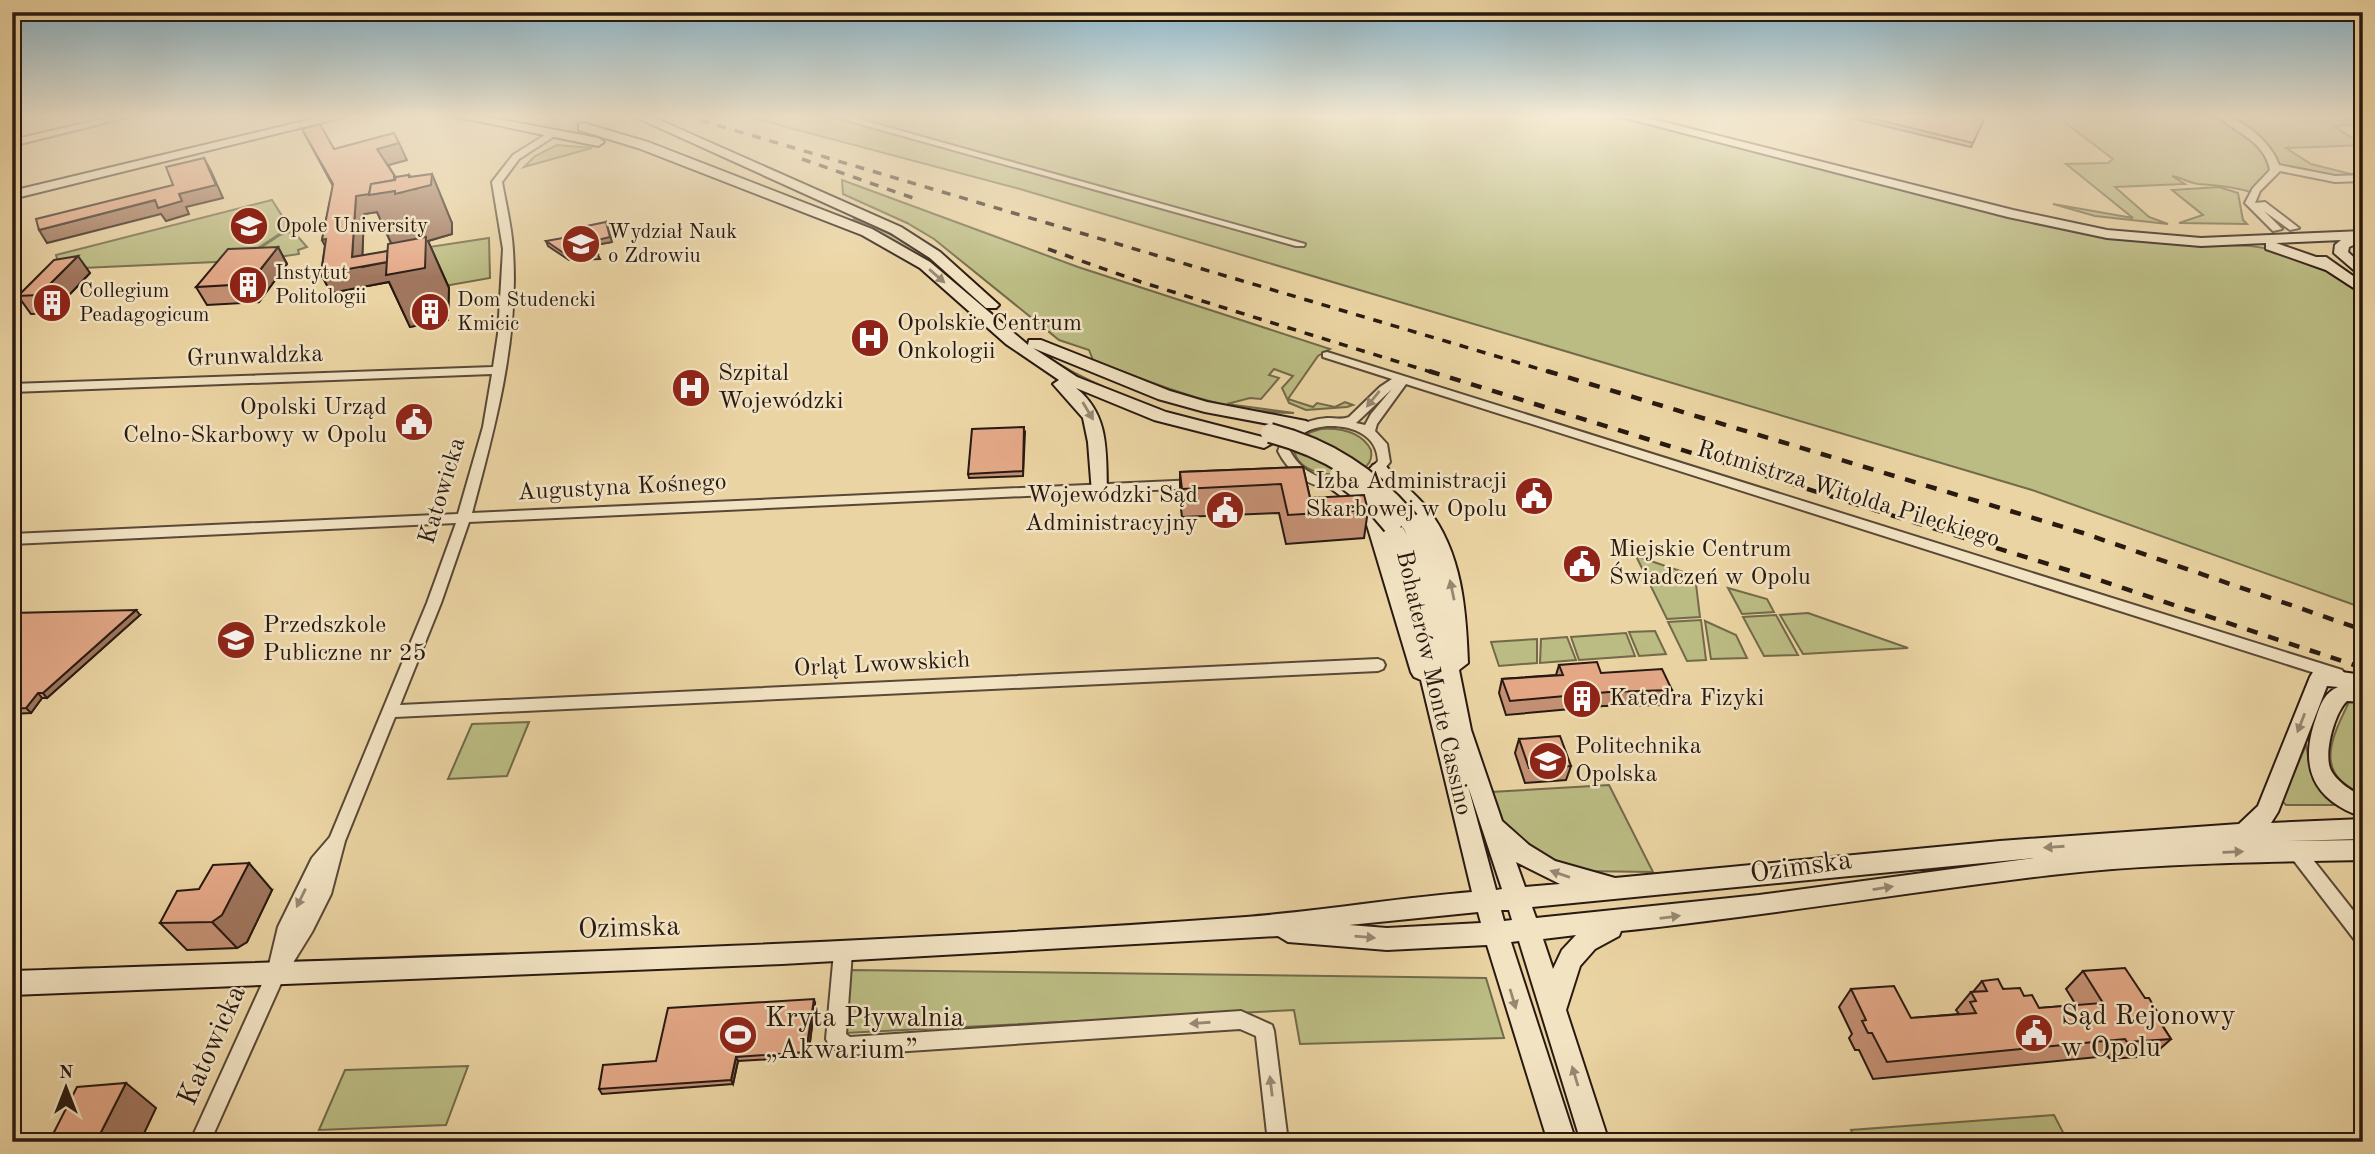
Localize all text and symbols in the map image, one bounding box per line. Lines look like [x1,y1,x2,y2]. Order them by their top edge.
school or university icon: Opole University [228,205,270,247]
place label: Opole University [276,216,428,237]
place label: Wydział Nauk o Zdrowiu [608,222,737,267]
school or university icon: Wydział Nauk o Zdrowiu [560,223,602,265]
place label: Instytut Politologii [275,263,366,308]
building icon: Instytut Politologii [227,264,269,306]
one-way arrow [928,268,946,284]
place label: Collegium Peadagogicum [79,281,209,326]
building icon: Collegium Peadagogicum [31,282,73,324]
place label: Dom Studencki Kmicic [457,290,596,335]
building icon: Dom Studencki Kmicic [409,291,451,333]
place label: Opolskie Centrum Onkologii [897,312,1082,364]
hospital icon: Opolskie Centrum Onkologii [849,317,891,359]
street label: Grunwaldzka [186,343,324,371]
place label: Szpital Wojewódzki [718,362,843,414]
hospital icon: Szpital Wojewódzki [670,367,712,409]
one-way arrow [1365,390,1380,408]
place label: Opolski Urząd Celno-Skarbowy w Opolu [123,396,387,448]
public building icon: Opolski Urząd Celno-Skarbowy w Opolu [393,401,435,443]
one-way arrow [1081,401,1094,421]
street label: Katowicka [415,435,471,547]
street label: Rotmistrza Witolda Pileckiego [1694,437,2002,553]
place label: Izba Administracji Skarbowej w Opolu [1305,470,1507,522]
street label: Augustyna Kośnego [517,471,727,505]
public building icon: Izba Administracji Skarbowej w Opolu [1513,475,1555,517]
place label: Wojewódzki Sąd Administracyjny [1025,484,1198,536]
public building icon: Wojewódzki Sąd Administracyjny [1204,489,1246,531]
place label: Miejskie Centrum Świadczeń w Opolu [1609,538,1811,590]
public building icon: Miejskie Centrum Świadczeń w Opolu [1561,543,1603,585]
street label: Bohaterów Monte Cassino [1391,548,1475,818]
one-way arrow [1447,579,1458,601]
place label: Przedszkole Publiczne nr 25 [263,614,427,666]
school or university icon: Przedszkole Publiczne nr 25 [215,619,257,661]
street label: Orląt Lwowskich [793,648,971,682]
building icon: Katedra Fizyki [1561,678,1603,720]
place label: Katedra Fizyki [1609,687,1764,711]
one-way arrow [2296,713,2307,734]
place label: Politechnika Opolska [1575,735,1702,787]
school or university icon: Politechnika Opolska [1527,740,1569,782]
one-way arrow [2043,842,2065,853]
one-way arrow [2222,846,2244,858]
street label: Ozimska [1748,847,1854,889]
one-way arrow [1549,868,1570,879]
one-way arrow [1872,882,1894,893]
one-way arrow [295,888,307,908]
one-way arrow [1659,911,1681,922]
street label: Ozimska [577,913,681,945]
one-way arrow [1354,932,1376,943]
street label: Katowicka [174,982,252,1110]
one-way arrow [1508,989,1518,1010]
place label: Sąd Rejonowy w Opolu [2061,1003,2236,1063]
place label: Kryta Pływalnia „Akwarium” [765,1005,964,1065]
public building icon: Sąd Rejonowy w Opolu [2013,1012,2055,1054]
sports icon: Kryta Pływalnia „Akwarium” [717,1014,759,1056]
one-way arrow [1188,1018,1210,1029]
north arrow [32,1052,102,1122]
text: N [59,1064,74,1083]
one-way arrow [1570,1066,1580,1087]
one-way arrow [1266,1075,1277,1097]

